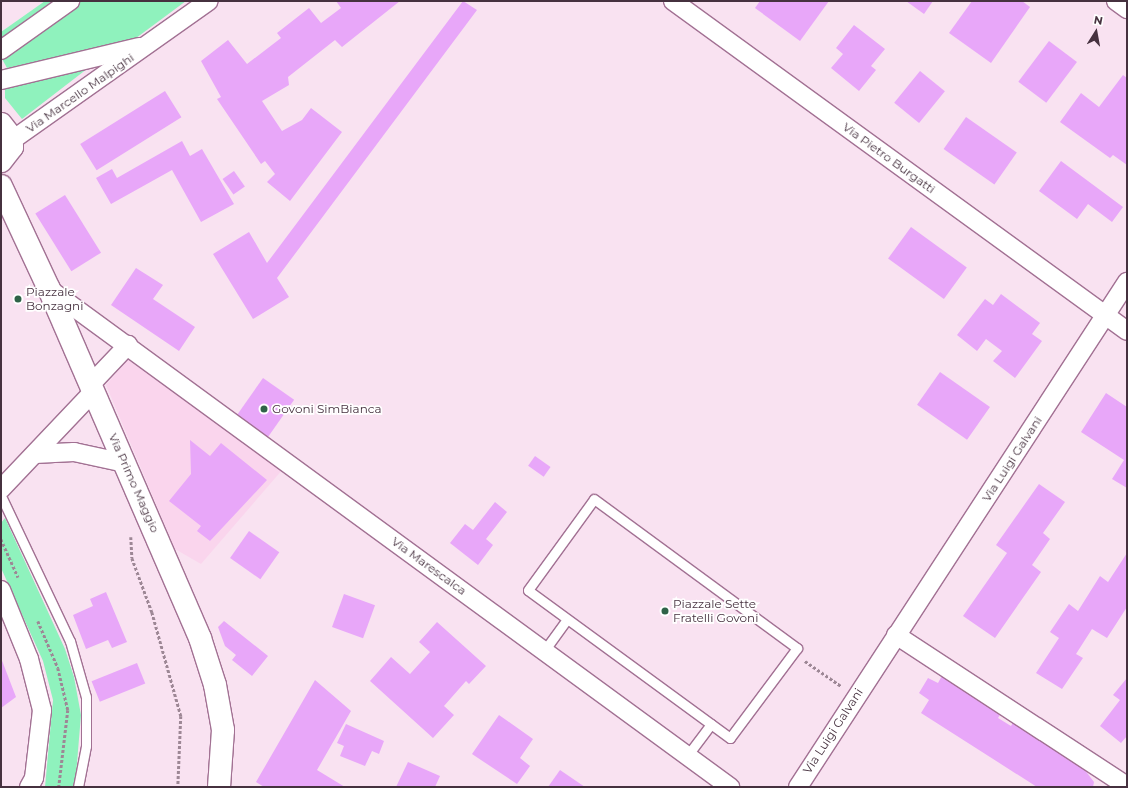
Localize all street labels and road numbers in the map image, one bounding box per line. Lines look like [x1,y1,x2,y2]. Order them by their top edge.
street label: Via Marcello Malpighi [23,50,137,136]
street label: Via Pietro Burgatti [840,120,938,196]
street label: Via Luigi Galvani [979,414,1045,504]
street label: Via Primo Maggio [106,431,162,535]
street label: Via Marescalca [389,534,469,598]
street label: Via Luigi Galvani [800,686,866,776]

